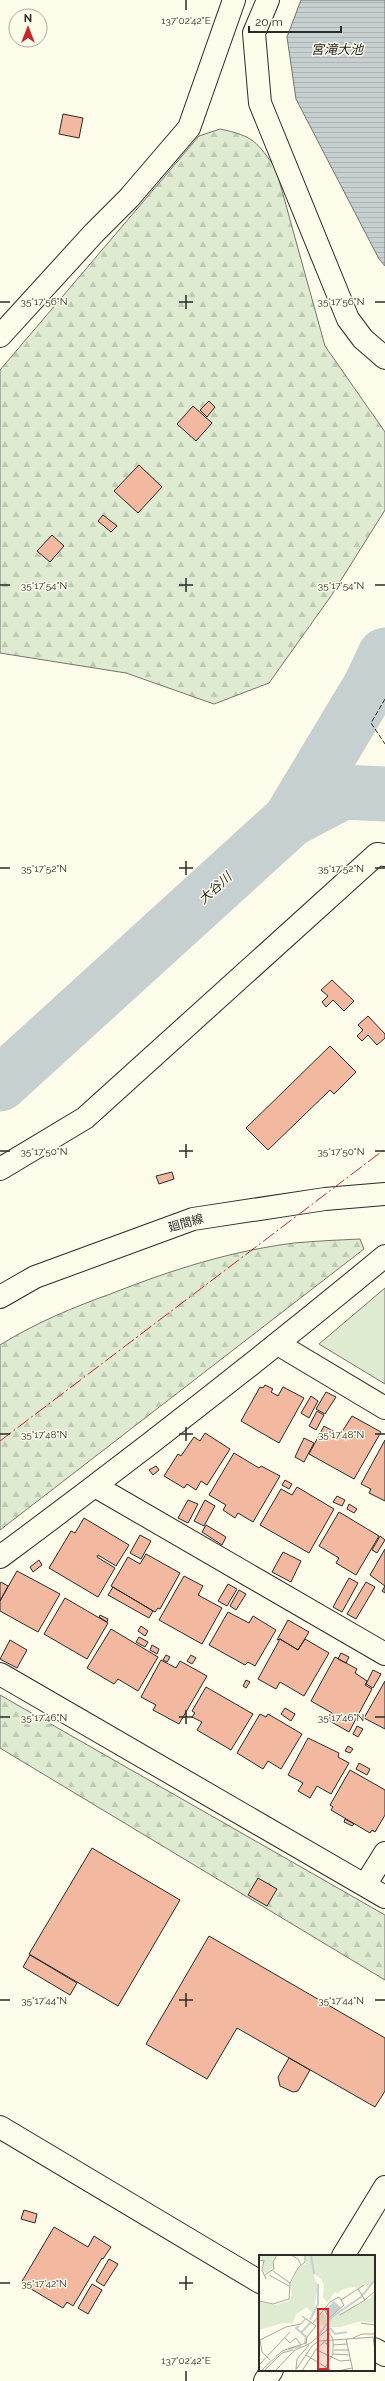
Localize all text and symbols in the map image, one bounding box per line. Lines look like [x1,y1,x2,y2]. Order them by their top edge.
north arrow [8,8,48,48]
scale bar [249,8,341,34]
text: N [24,12,32,25]
text: 137°02'42"E [161,15,211,26]
text: 20 m [255,15,283,29]
water label: 宮滝大池 [311,42,365,57]
text: 35°17'56"N [21,296,67,307]
text: 35°17'56"N [318,296,364,307]
text: 35°17'54"N [21,580,67,591]
text: 35°17'54"N [318,580,364,591]
text: 35°17'52"N [21,863,67,874]
text: 35°17'52"N [318,863,364,874]
water label: 大谷川 [195,868,236,907]
text: 35°17'50"N [21,1146,67,1157]
text: 35°17'50"N [318,1146,364,1157]
street label: 廻間線 [167,1211,205,1235]
text: 35°17'48"N [21,1429,67,1440]
text: 35°17'48"N [318,1429,364,1440]
text: 35°17'46"N [21,1712,67,1723]
text: 35°17'46"N [318,1712,364,1723]
text: 35°17'44"N [21,1995,67,2006]
text: 35°17'44"N [318,1995,364,2006]
inset map [259,2255,375,2371]
text: 35°17'42"N [21,2278,67,2289]
text: 137°02'42"E [161,2355,211,2366]

